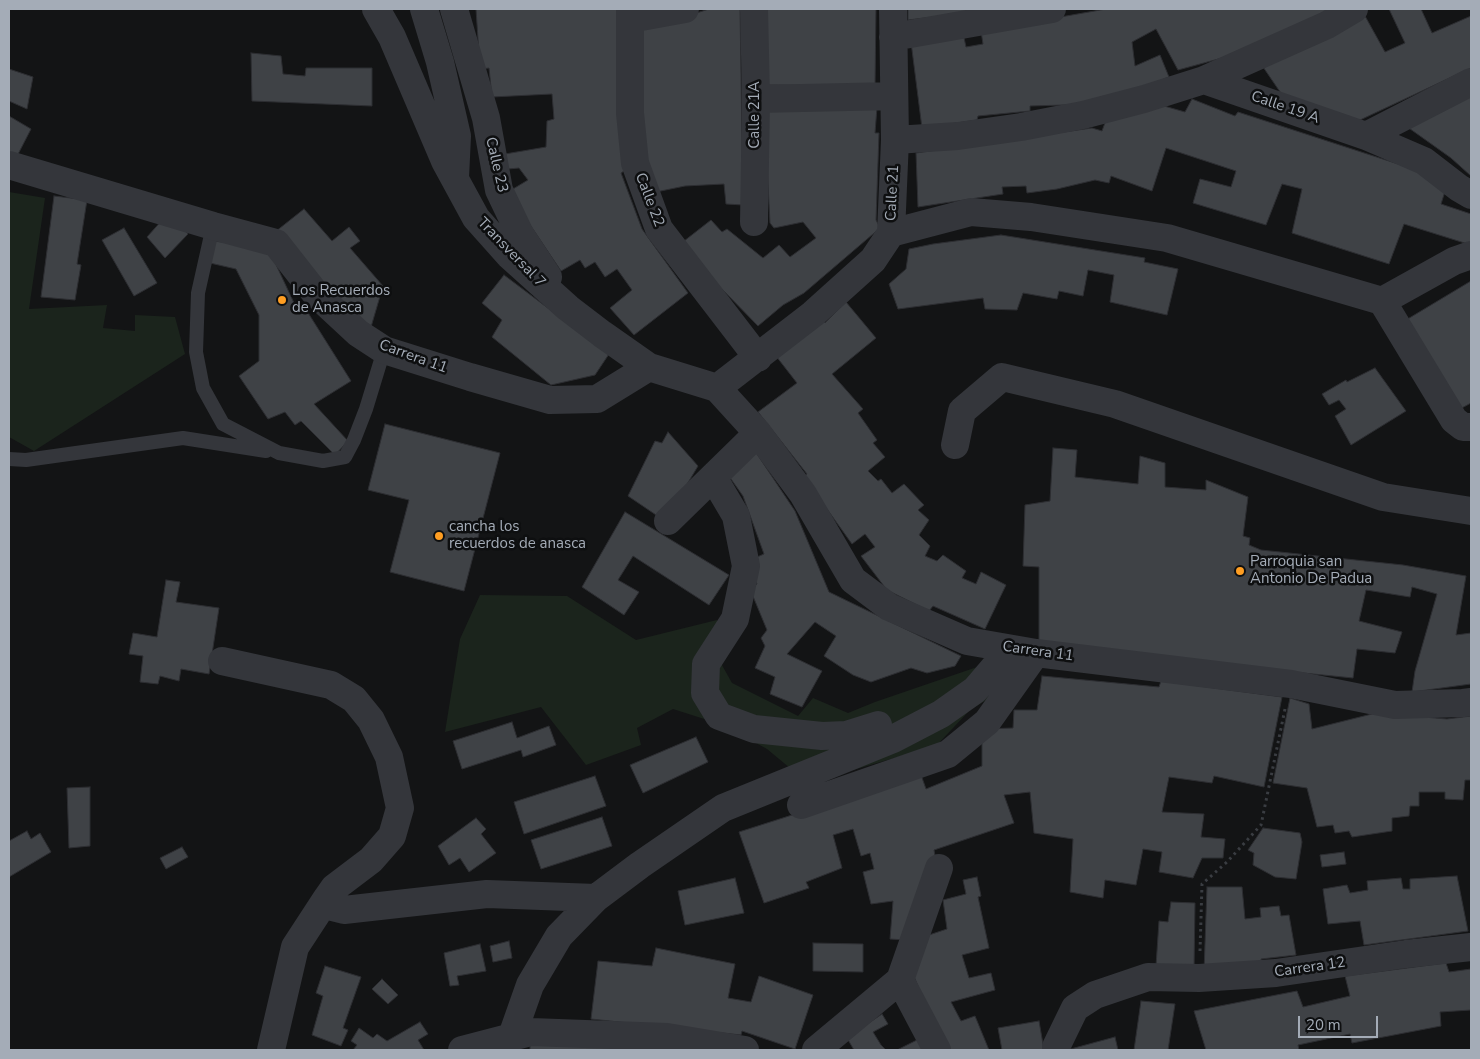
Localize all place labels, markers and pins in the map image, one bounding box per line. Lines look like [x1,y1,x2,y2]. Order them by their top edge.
place label: Los Recuerdos de Anasca [292,282,390,317]
marker: Los Recuerdos de Anasca [276,294,288,306]
place label: cancha los recuerdos de anasca [449,518,586,553]
marker: cancha los recuerdos de anasca [433,530,445,542]
place label: Parroquia san Antonio De Padua [1250,553,1372,588]
marker: Parroquia san Antonio De Padua [1234,565,1246,577]

